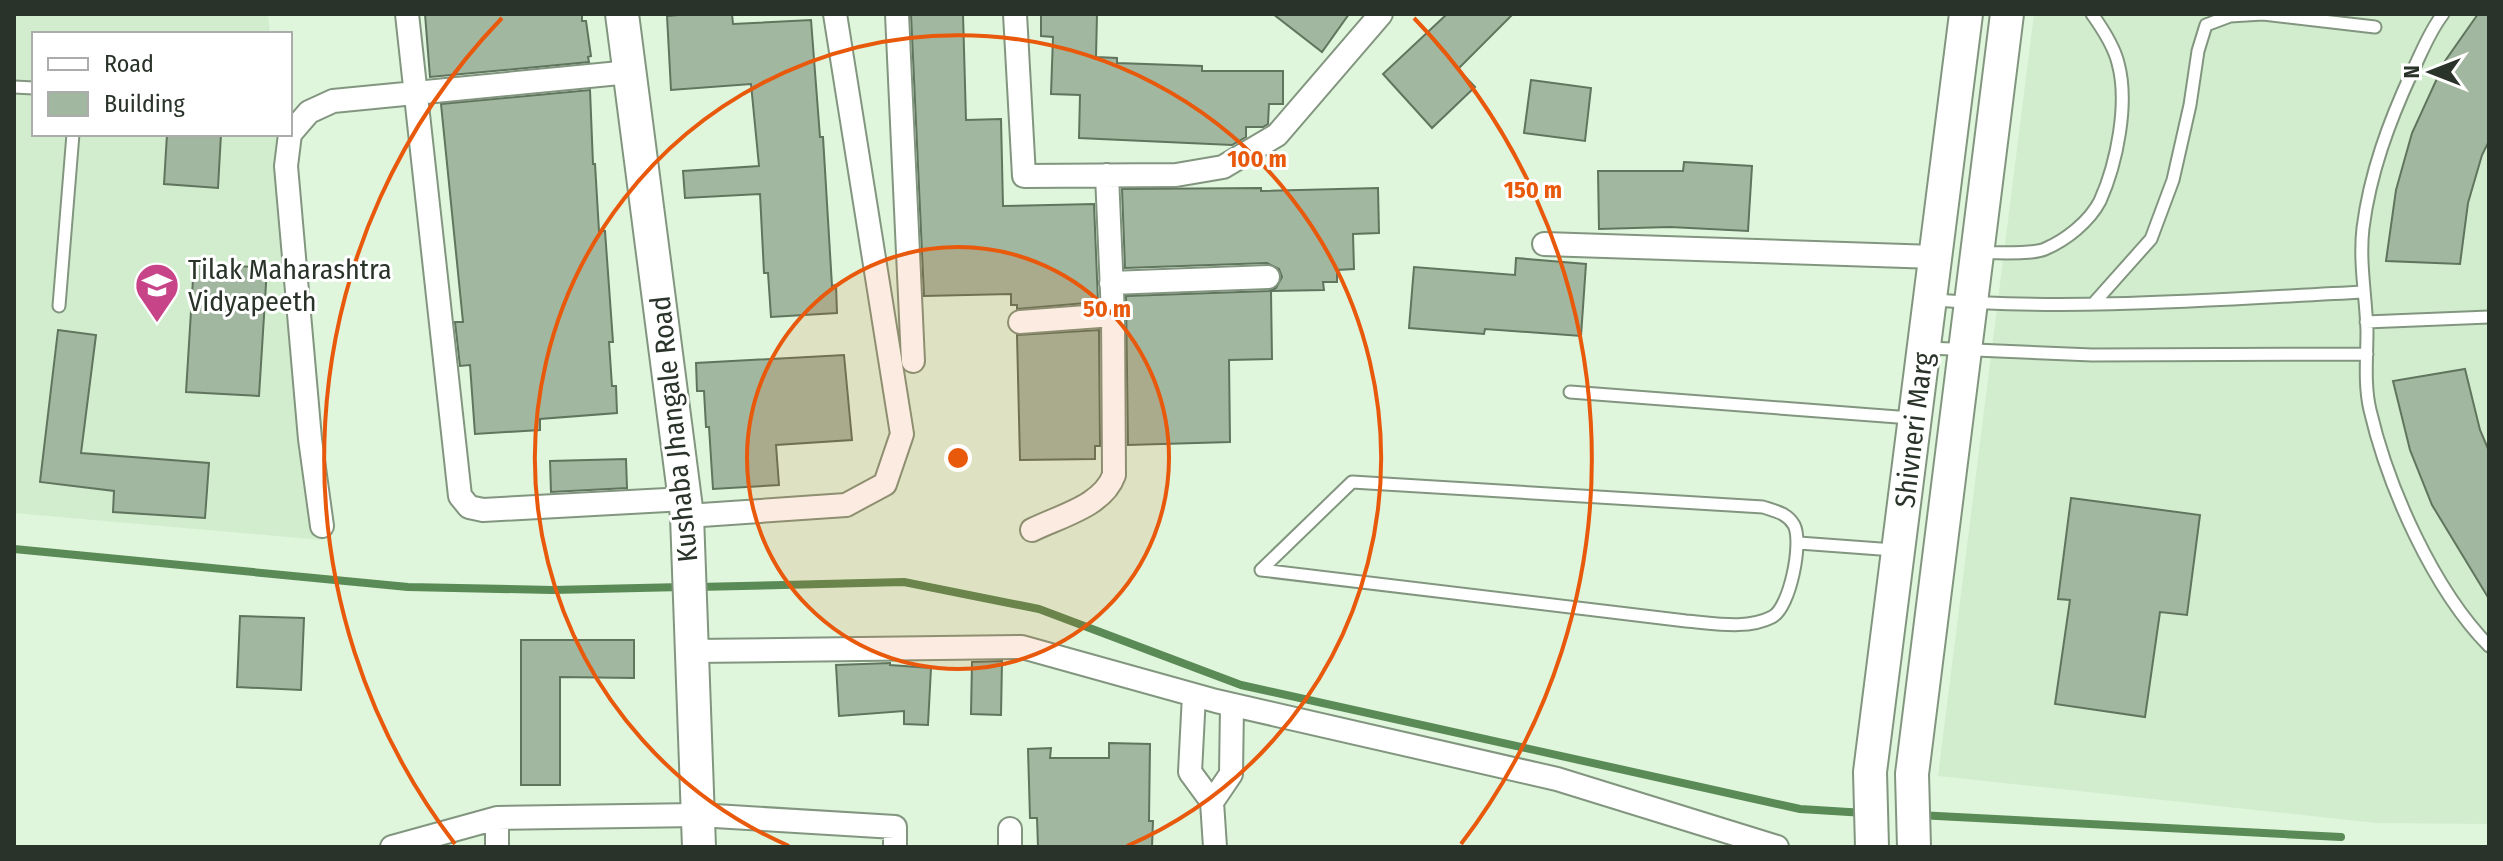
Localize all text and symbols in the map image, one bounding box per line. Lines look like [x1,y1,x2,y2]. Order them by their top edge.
legend [32,32,292,136]
north arrow [2391,32,2471,112]
text: Road [104,50,154,78]
text: N [2398,65,2425,79]
text: Building [104,90,186,118]
text: 100 m [1227,145,1287,173]
text: 150 m [1504,176,1562,204]
place label: Tilak Maharashtra Vidyapeeth [188,253,392,318]
school or university icon: Tilak Maharashtra Vidyapeeth [133,261,181,324]
street label: Kushaba Jhangale Road [644,294,704,564]
text: 50 m [1083,295,1131,323]
street label: Shivneri Marg [1888,350,1940,510]
centre of rings [944,444,972,472]

